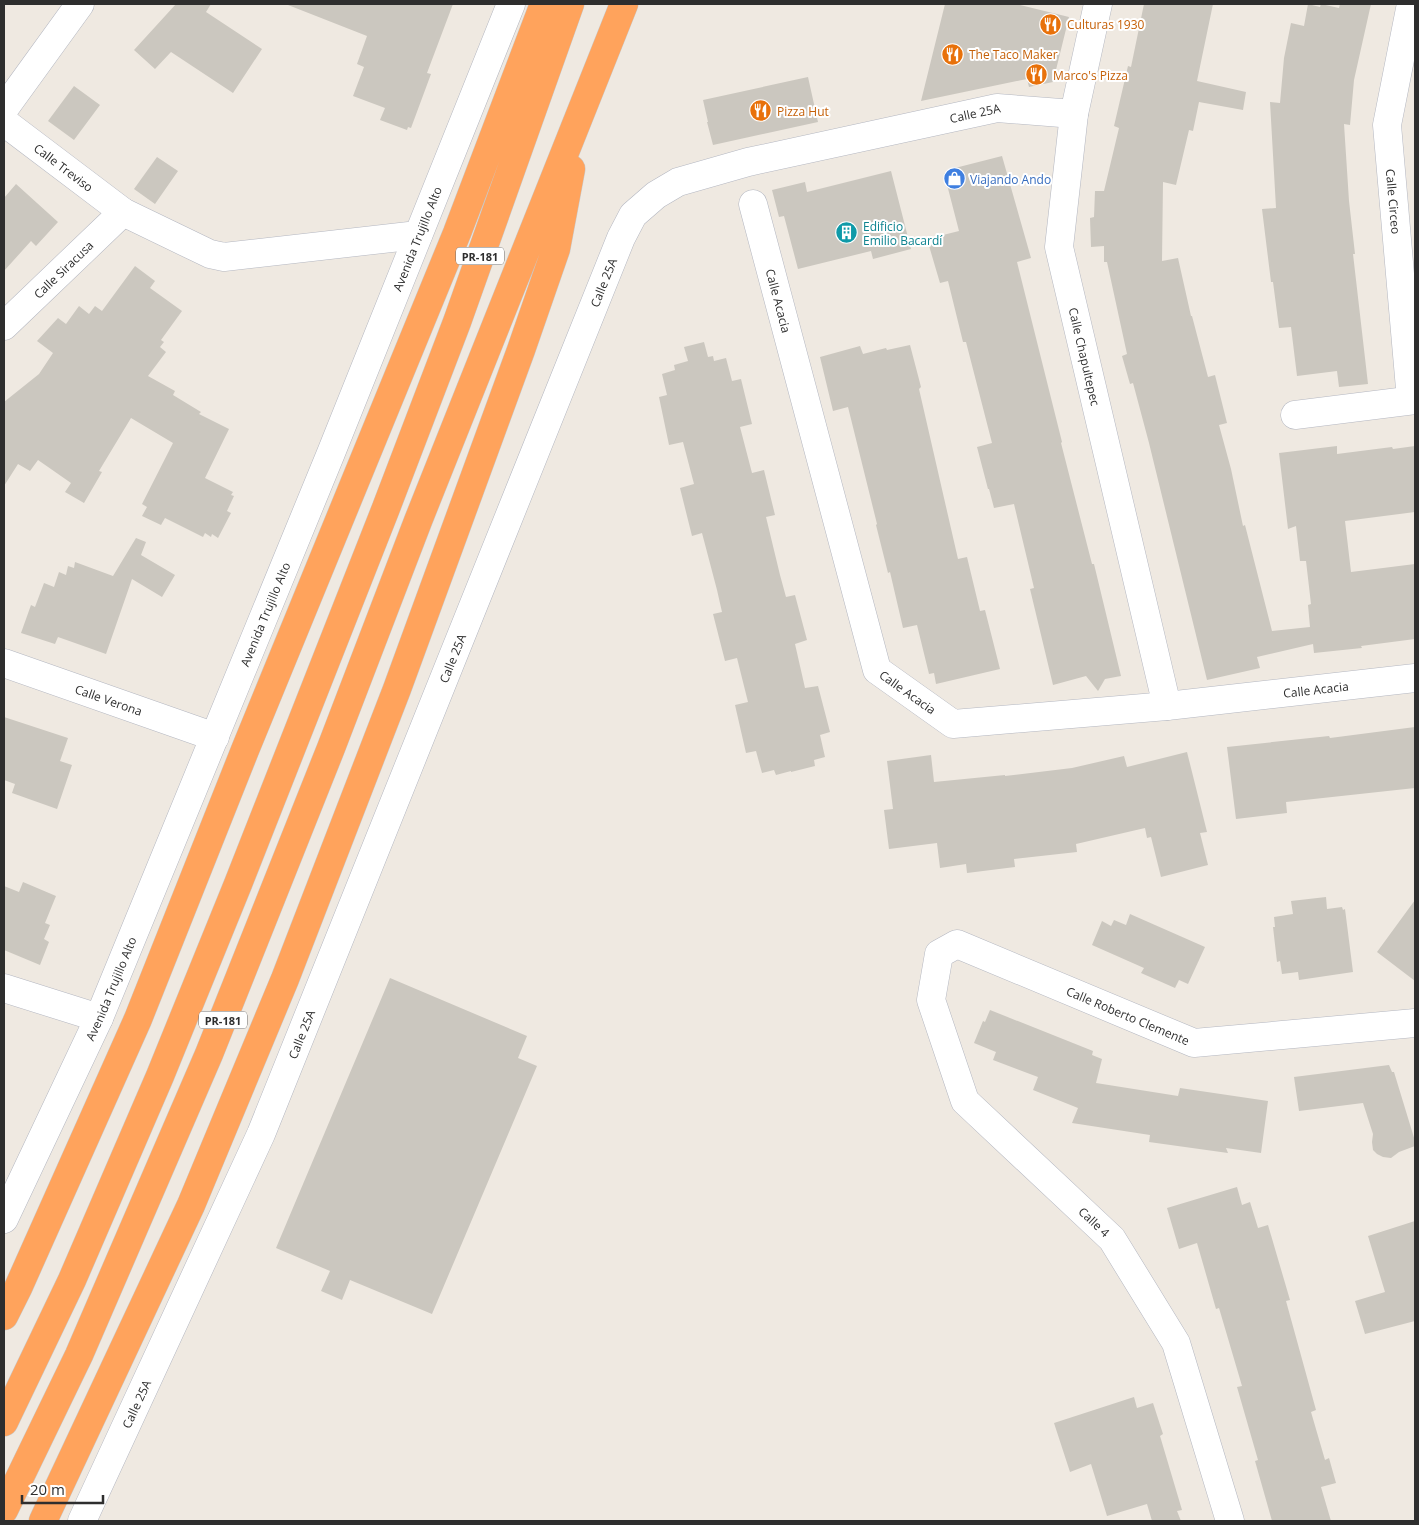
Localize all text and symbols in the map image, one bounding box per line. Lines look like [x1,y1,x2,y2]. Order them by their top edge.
restaurant icon: Culturas 1930 [1039,12,1063,36]
place label: Culturas 1930 [1067,16,1145,33]
restaurant icon: The Taco Maker [941,42,965,66]
place label: The Taco Maker [969,46,1058,63]
restaurant icon: Marco's Pizza [1025,63,1049,87]
place label: Marco's Pizza [1053,67,1128,84]
restaurant icon: Pizza Hut [749,99,773,123]
street label: Calle 25A [948,99,1002,127]
place label: Pizza Hut [777,103,829,120]
street label: Calle Treviso [31,139,97,195]
shop icon: Viajando Ando [942,167,966,191]
street label: Calle Circeo [1382,168,1405,235]
place label: Viajando Ando [970,171,1051,188]
street label: Avenida Trujillo Alto [388,184,446,294]
place label: Edificio Emilio Bacardí [863,218,943,249]
building icon: Edificio Emilio Bacardí [835,221,859,245]
street label: Calle Siracusa [30,237,97,302]
road number: PR-181 [456,248,504,264]
street label: Calle 25A [586,255,621,310]
street label: Calle Acacia [762,267,795,335]
street label: Calle Chapultepec [1065,306,1105,408]
street label: Avenida Trujillo Alto [236,559,294,669]
street label: Calle 25A [435,631,470,685]
street label: Calle Acacia [876,666,939,718]
street label: Calle Acacia [1282,677,1349,701]
street label: Calle Verona [73,680,145,719]
street label: Avenida Trujillo Alto [81,934,140,1043]
street label: Calle Roberto Clemente [1064,982,1192,1049]
street label: Calle 25A [284,1007,319,1061]
road number: PR-181 [199,1012,247,1028]
street label: Calle 4 [1075,1203,1113,1241]
street label: Calle 25A [118,1377,155,1431]
scale bar [22,1472,104,1504]
text: 20 m [30,1479,65,1499]

